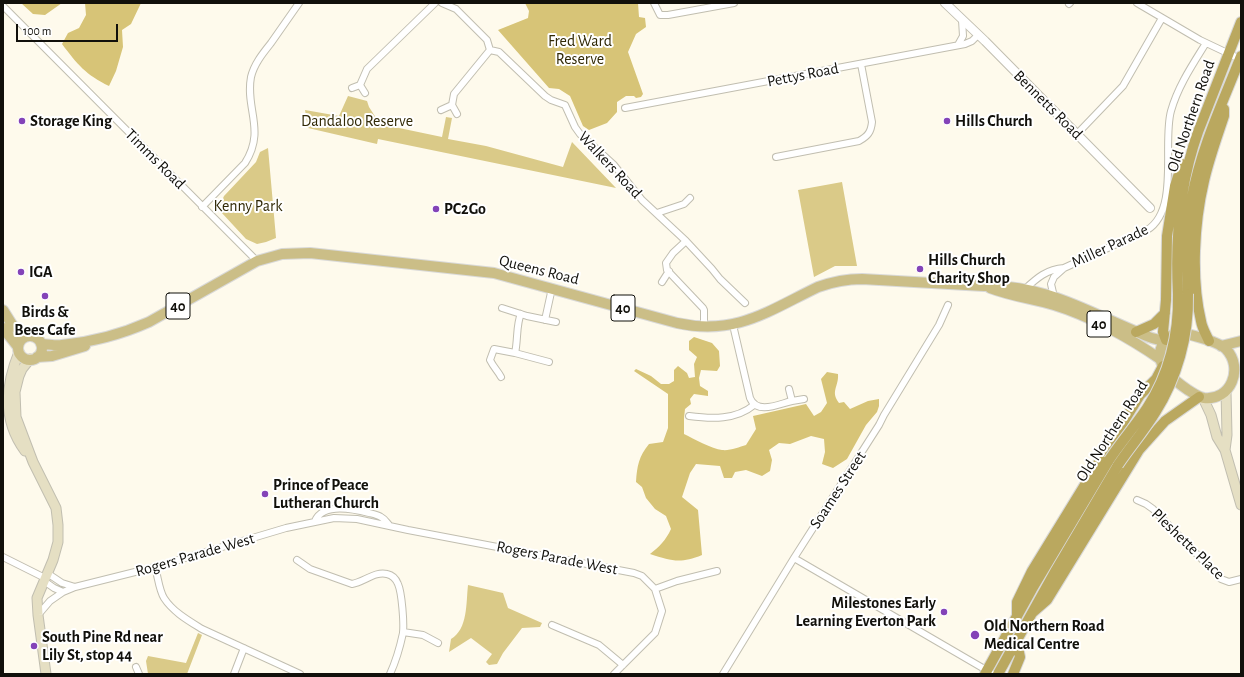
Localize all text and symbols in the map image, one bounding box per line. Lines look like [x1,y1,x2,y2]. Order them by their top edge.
scale bar [18,16,120,42]
text: 100 m [23,25,51,37]
park label: Fred Ward Reserve [548,31,612,69]
street label: Old Northern Road [1163,57,1219,175]
street label: Pettys Road [766,59,840,91]
street label: Bennetts Road [1009,66,1087,144]
place label: Storage King [30,111,112,131]
park label: Dandaloo Reserve [301,111,413,131]
place label: Hills Church [955,111,1033,131]
marker: Storage King [17,116,27,126]
marker: Hills Church [942,116,952,126]
street label: Timms Road [121,125,189,193]
street label: Walkers Road [574,127,646,203]
park label: Kenny Park [214,196,282,216]
place label: PC2Go [444,199,486,219]
marker: PC2Go [431,204,441,214]
street label: Miller Parade [1068,220,1152,272]
place label: Hills Church Charity Shop [928,250,1010,288]
street label: Queens Road [497,251,581,289]
place label: IGA [29,262,53,282]
marker: Hills Church Charity Shop [915,264,925,274]
marker: IGA [16,267,26,277]
marker: Birds & Bees Cafe [40,291,50,301]
road number: 40 [166,293,190,319]
road number: 40 [611,295,635,321]
place label: Birds & Bees Cafe [14,302,76,340]
road number: 40 [1087,311,1111,337]
street label: Old Northern Road [1072,377,1152,485]
street label: Soames Street [806,448,870,532]
place label: Prince of Peace Lutheran Church [273,475,379,513]
marker: Prince of Peace Lutheran Church [260,489,270,499]
street label: Pleshette Place [1147,504,1229,584]
street label: Rogers Parade West [133,529,257,581]
street label: Rogers Parade West [495,537,619,579]
place label: Milestones Early Learning Everton Park [796,593,936,631]
marker: Milestones Early Learning Everton Park [939,607,949,617]
place label: Old Northern Road Medical Centre [984,616,1104,654]
place label: South Pine Rd near Lily St, stop 44 [42,627,163,665]
marker: Old Northern Road Medical Centre [969,629,981,641]
marker: South Pine Rd near Lily St, stop 44 [29,641,39,651]

